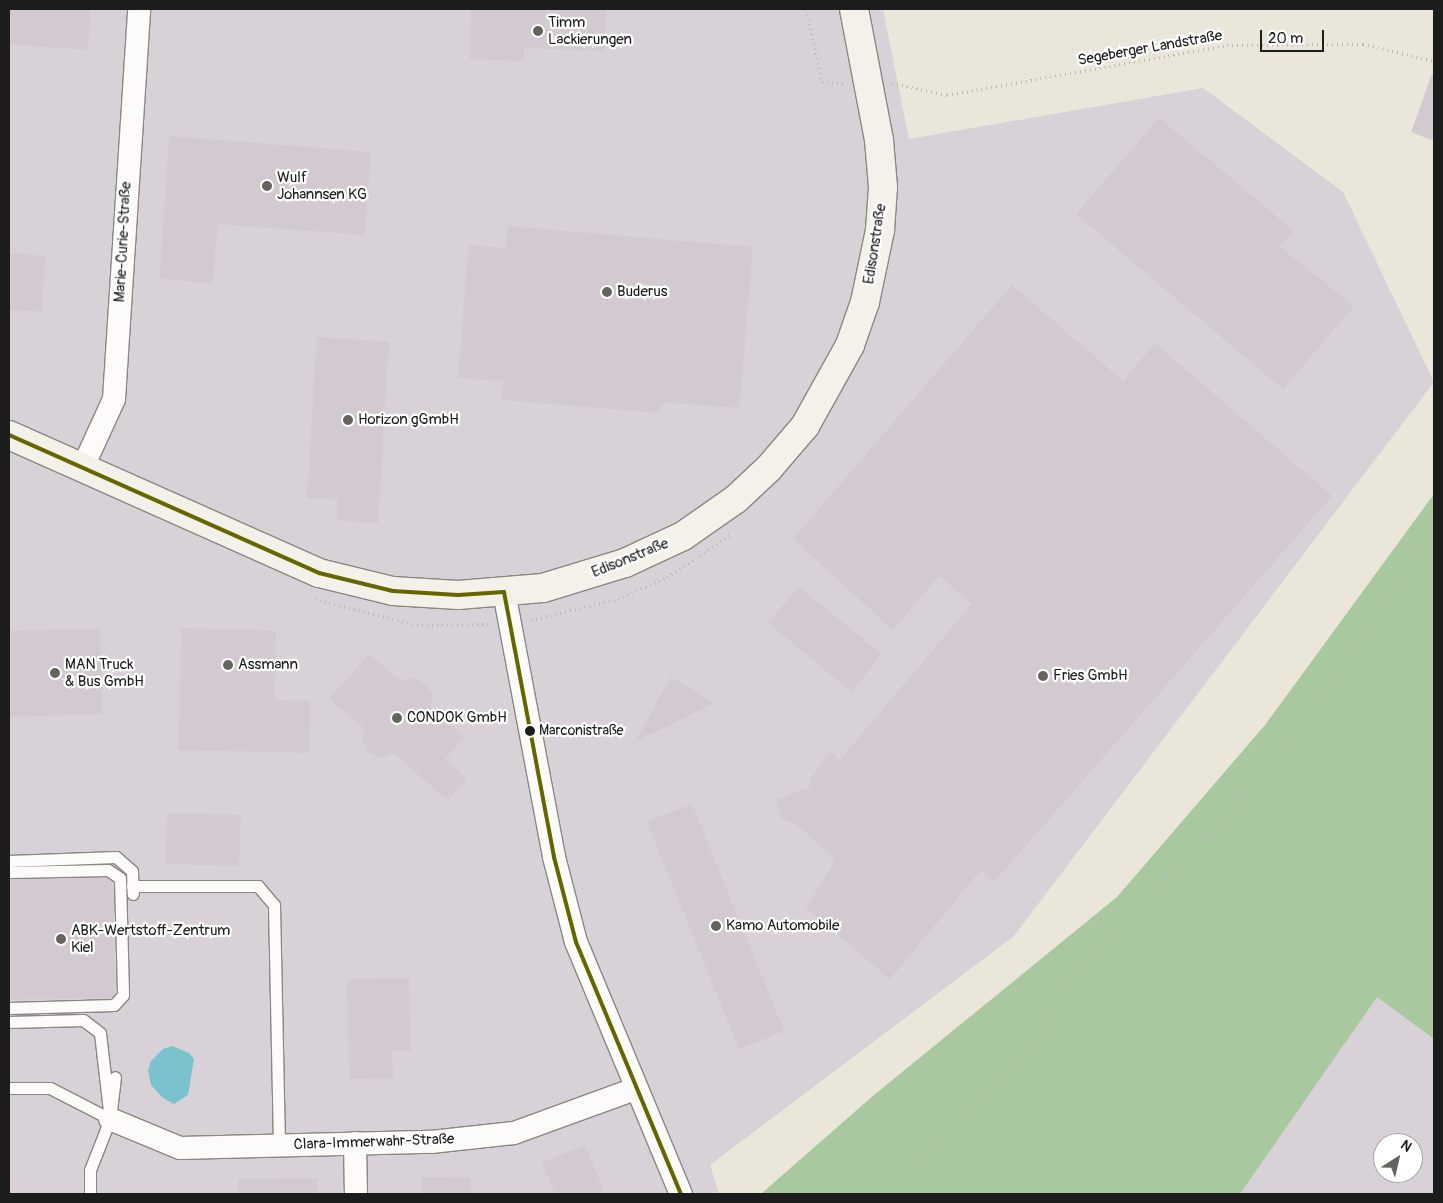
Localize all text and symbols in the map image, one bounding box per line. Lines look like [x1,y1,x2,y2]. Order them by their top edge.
place label: Timm Lackierungen [548,13,632,48]
scale bar [1263,20,1327,52]
marker: Timm Lackierungen [532,25,544,37]
street label: Segeberger Landstraße [1076,26,1224,70]
text: 20 m [1268,29,1303,48]
place label: Wulf Johannsen KG [277,168,367,203]
marker: Wulf Johannsen KG [261,180,273,192]
street label: Marie-Curie-Straße [111,181,135,303]
street label: Edisonstraße [860,202,890,286]
place label: Buderus [617,283,668,301]
marker: Buderus [601,286,613,298]
place label: Horizon gGmbH [358,411,459,429]
marker: Horizon gGmbH [342,414,354,426]
street label: Edisonstraße [589,534,671,582]
place label: MAN Truck & Bus GmbH [65,655,144,690]
place label: Assmann [238,656,298,674]
marker: Assmann [222,659,234,671]
marker: MAN Truck & Bus GmbH [49,667,61,679]
place label: Fries GmbH [1053,667,1128,685]
marker: Fries GmbH [1037,670,1049,682]
place label: CONDOK GmbH [407,709,507,727]
marker: CONDOK GmbH [391,712,403,724]
place label: Marconistraße [539,723,623,739]
marker: Marconistraße [525,726,535,736]
place label: Kamo Automobile [726,917,839,935]
marker: Kamo Automobile [710,920,722,932]
place label: ABK-Wertstoff-Zentrum Kiel [71,921,230,956]
marker: ABK-Wertstoff-Zentrum Kiel [55,933,67,945]
street label: Clara-Immerwahr-Straße [293,1130,455,1154]
north arrow [1373,1133,1423,1183]
text: N [1398,1136,1415,1156]

